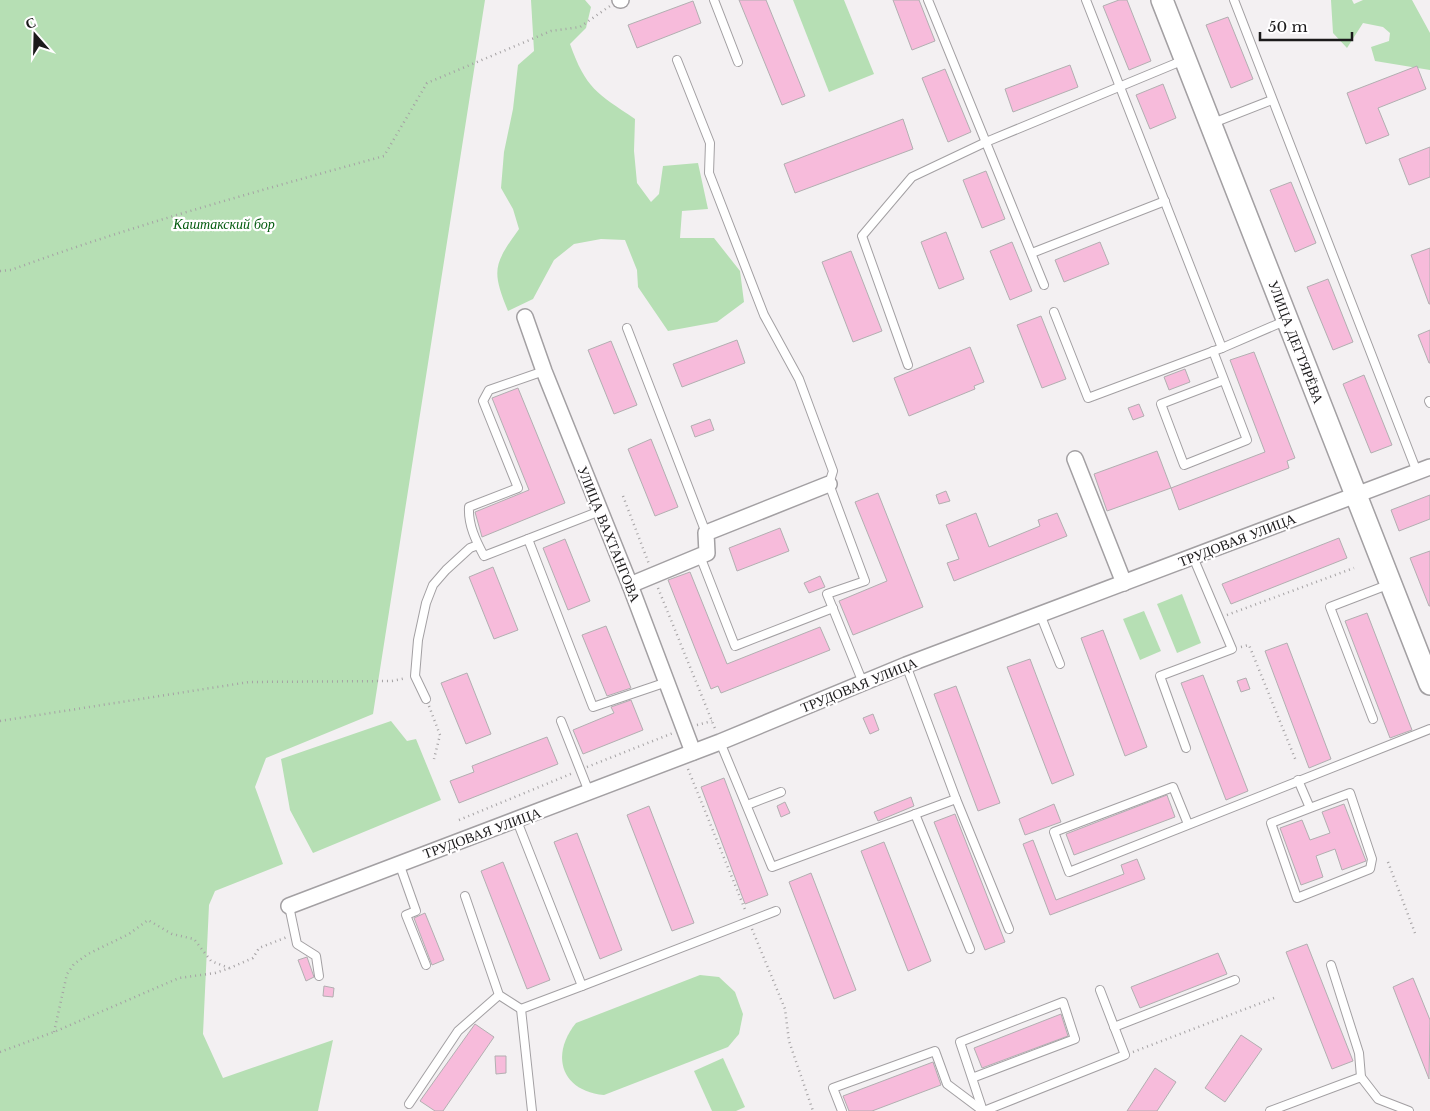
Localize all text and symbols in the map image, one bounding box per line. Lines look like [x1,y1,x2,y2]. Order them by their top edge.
north arrow [10,10,60,60]
scale bar [1260,10,1352,42]
text: С [23,13,38,33]
text: 50 m [1268,17,1308,36]
park label: Каштакский бор [172,215,275,233]
street label: УЛИЦА ДЕГТЯРЁВА [1264,278,1328,407]
street label: УЛИЦА ВАХТАНГОВА [573,463,645,606]
street label: ТРУДОВАЯ УЛИЦА [1176,509,1299,571]
street label: ТРУДОВАЯ УЛИЦА [798,653,921,717]
street label: ТРУДОВАЯ УЛИЦА [421,803,544,863]

